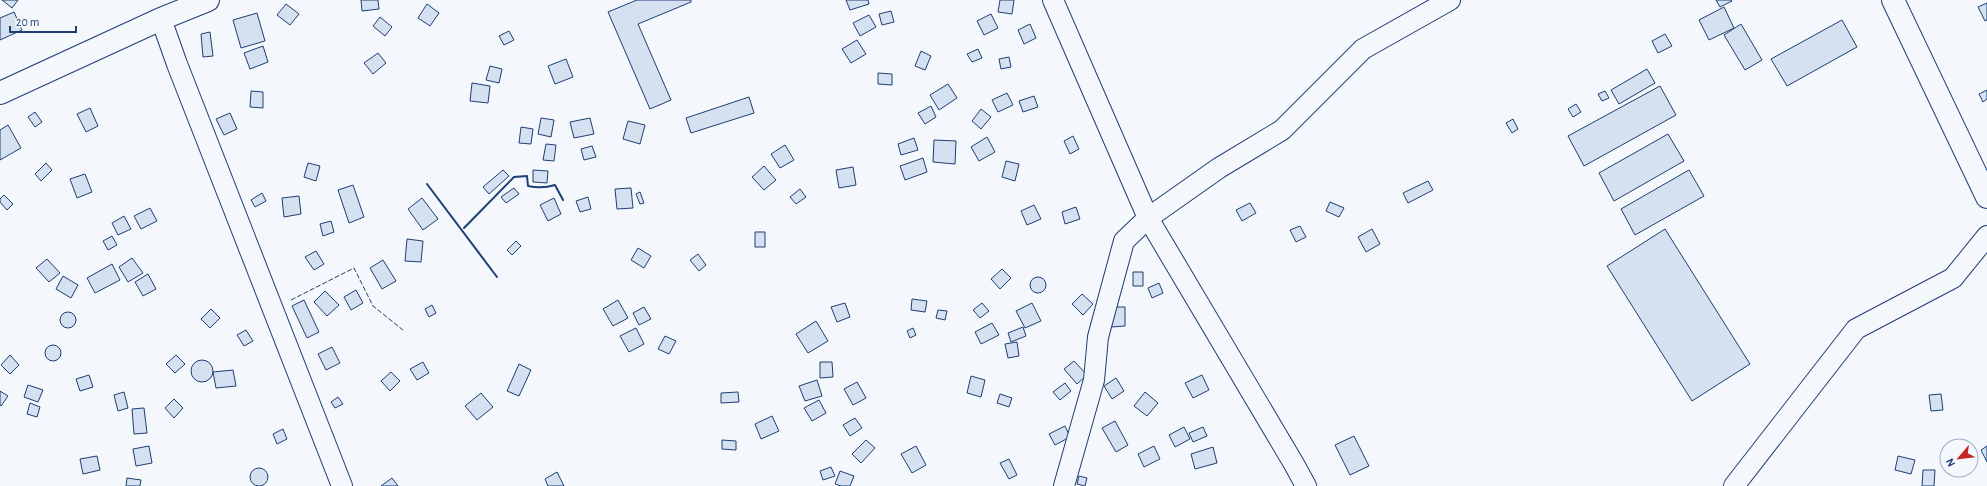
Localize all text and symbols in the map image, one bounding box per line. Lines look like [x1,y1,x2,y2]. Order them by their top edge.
scale bar [10,8,76,34]
text: 20 m [16,16,39,28]
north arrow [1939,438,1979,478]
text: N [1944,456,1957,468]

